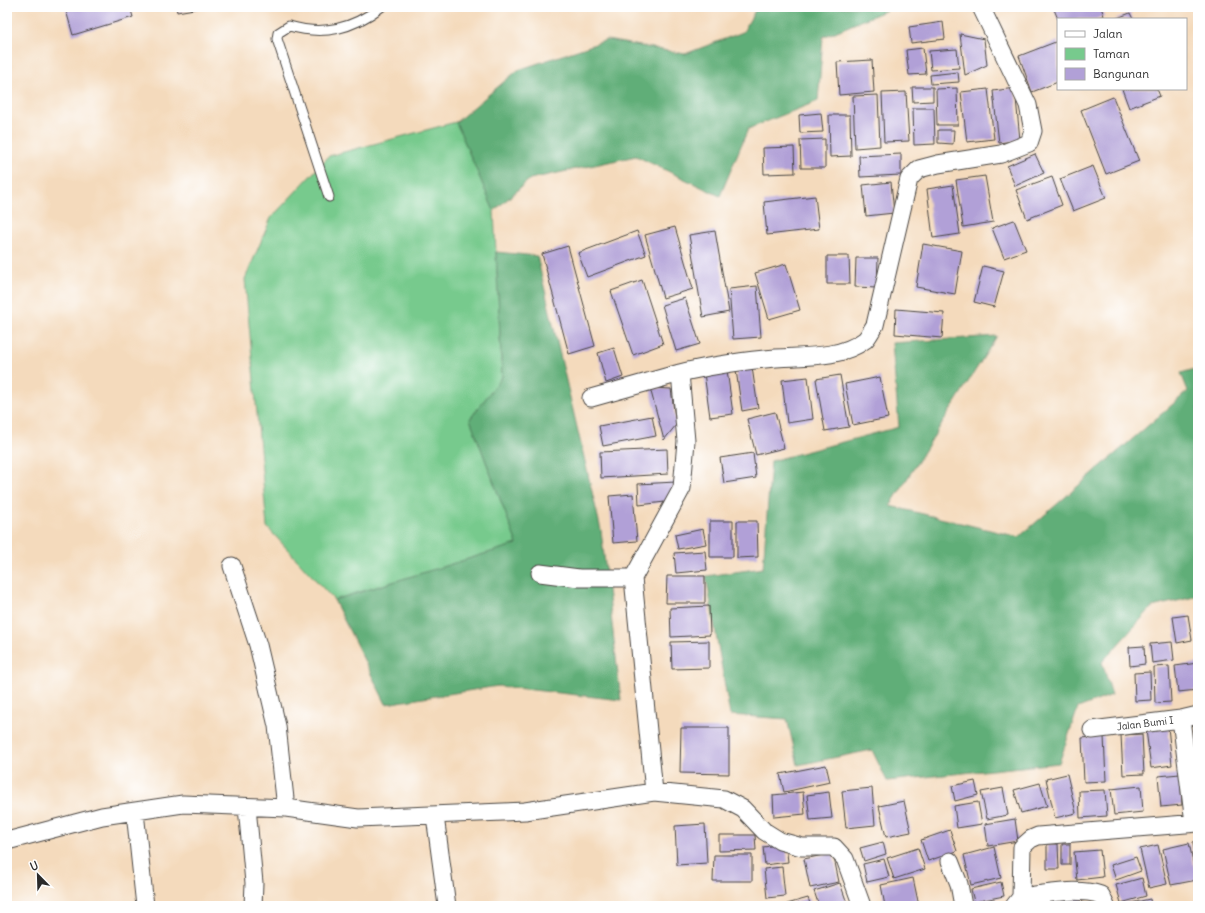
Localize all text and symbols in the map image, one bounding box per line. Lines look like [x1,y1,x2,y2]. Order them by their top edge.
legend [1057,18,1187,90]
text: Jalan [1093,26,1122,41]
text: Taman [1093,46,1130,61]
text: Bangunan [1093,66,1149,81]
street label: Jalan Bumi I [1116,714,1174,733]
north arrow [18,855,58,895]
text: U [28,858,40,874]

